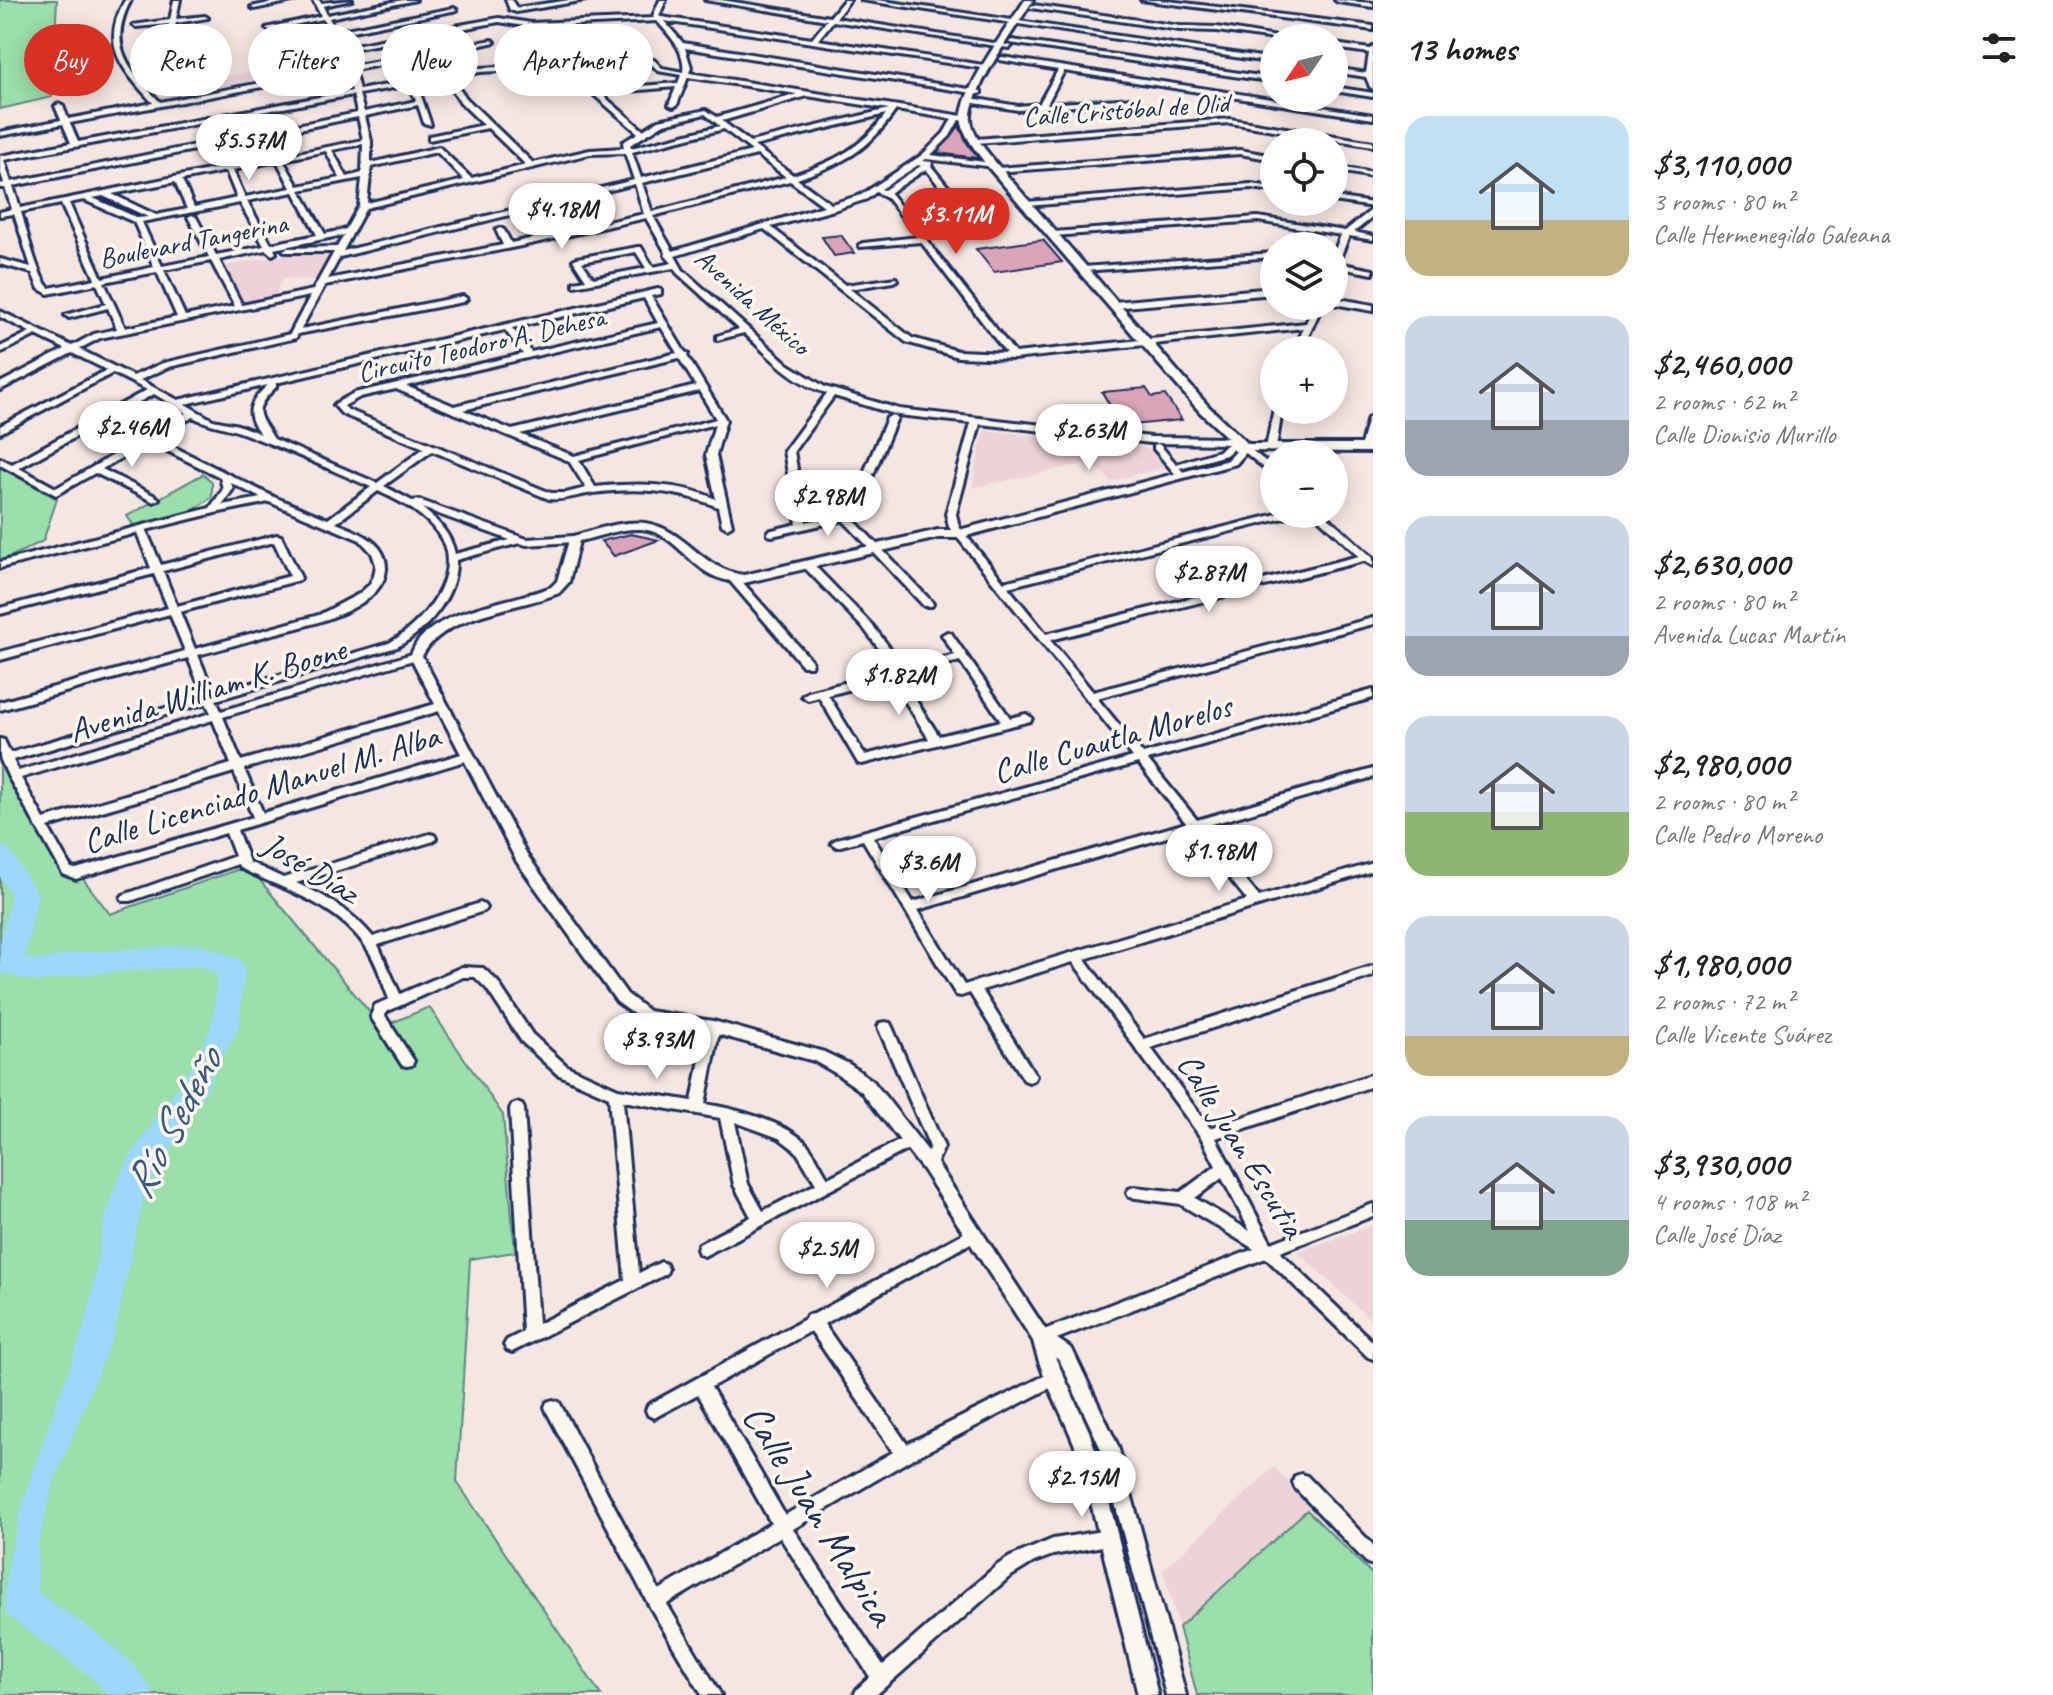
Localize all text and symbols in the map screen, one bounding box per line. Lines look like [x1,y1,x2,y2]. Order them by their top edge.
chip: Buy [24,24,114,96]
chip: Rent [130,24,232,96]
chip: Filters [248,24,365,96]
chip: New [381,24,478,96]
chip: Apartment [494,24,653,96]
north arrow [1260,24,1348,112]
map controls [1260,24,1348,528]
icon: filters [1977,26,2021,70]
text: 13 homes [1405,27,1516,70]
street label: Calle Cristóbal de Olid [1022,85,1234,134]
pin: $5.57M [184,114,314,182]
text: $5.57M [214,123,284,156]
button: locate [1260,128,1348,216]
text: $3,110,000 [1653,142,1789,185]
icon: home [1469,148,1565,244]
pin: $4.18M [497,183,627,251]
text: 3 rooms · 80 m² [1653,185,1794,218]
pin: $3.11M [891,188,1021,256]
text: $4.18M [527,192,597,225]
text: $3.11M [921,197,991,230]
street label: Boulevard Tangerina [96,205,292,276]
text: Calle Hermenegildo Galeana [1653,218,1889,251]
button: layers [1260,232,1348,320]
street label: Avenida México [688,240,820,364]
street label: Circuito Teodoro A. Dehesa [354,298,611,390]
button: + [1260,336,1348,424]
text: $2,460,000 [1653,342,1790,385]
icon: home [1469,348,1565,444]
text: 2 rooms · 62 m² [1653,385,1794,418]
pin: $2.46M [67,401,197,469]
pin: $2.63M [1024,404,1154,472]
text: $2.46M [96,410,168,443]
text: $2.63M [1053,413,1125,446]
text: Calle Dionisio Murillo [1653,418,1836,451]
button: − [1260,440,1348,528]
pin: $2.98M [763,470,893,538]
text: $2.98M [793,479,863,512]
text: $2,630,000 [1653,542,1790,585]
pin: $2.87M [1144,546,1274,614]
icon: home [1469,548,1565,644]
text: $2.87M [1174,555,1244,588]
text: 2 rooms · 80 m² [1653,585,1794,618]
text: Avenida Lucas Martín [1653,618,1845,651]
street label: Avenida William K. Boone [64,626,353,752]
pin: $1.82M [834,649,964,717]
text: $1.82M [864,658,934,691]
street label: Calle Cuautla Morelos [988,683,1239,793]
street label: Calle Licenciado Manuel M. Alba [78,713,447,863]
text: $2,980,000 [1653,742,1788,785]
icon: home [1469,748,1565,844]
text: 2 rooms · 80 m² [1653,785,1794,818]
text: Calle Pedro Moreno [1653,818,1822,851]
street label: José Díaz [253,821,369,914]
pin: $1.98M [1154,825,1284,893]
text: $1.98M [1184,834,1254,867]
pin: $3.6M [872,836,984,904]
text: $3.6M [898,845,958,878]
text: $1,980,000 [1653,942,1788,985]
icon: home [1469,948,1565,1044]
text: 2 rooms · 72 m² [1653,985,1794,1018]
pin: $3.93M [592,1013,722,1081]
text: Calle Vicente Suárez [1653,1018,1831,1051]
text: $3.93M [622,1022,692,1055]
water label: Río Sedeño [110,1035,237,1207]
street label: Calle Juan Escutia [1168,1045,1316,1247]
text: $3,930,000 [1653,1142,1788,1185]
icon: home [1469,1148,1565,1244]
text: 4 rooms · 108 m² [1653,1185,1805,1218]
text: Calle José Díaz [1653,1218,1780,1251]
pin: $2.5M [771,1222,883,1290]
text: $2.5M [798,1231,856,1264]
street label: Calle Juan Malpica [731,1395,908,1636]
pin: $2.15M [1017,1451,1147,1519]
text: $2.15M [1047,1460,1117,1493]

